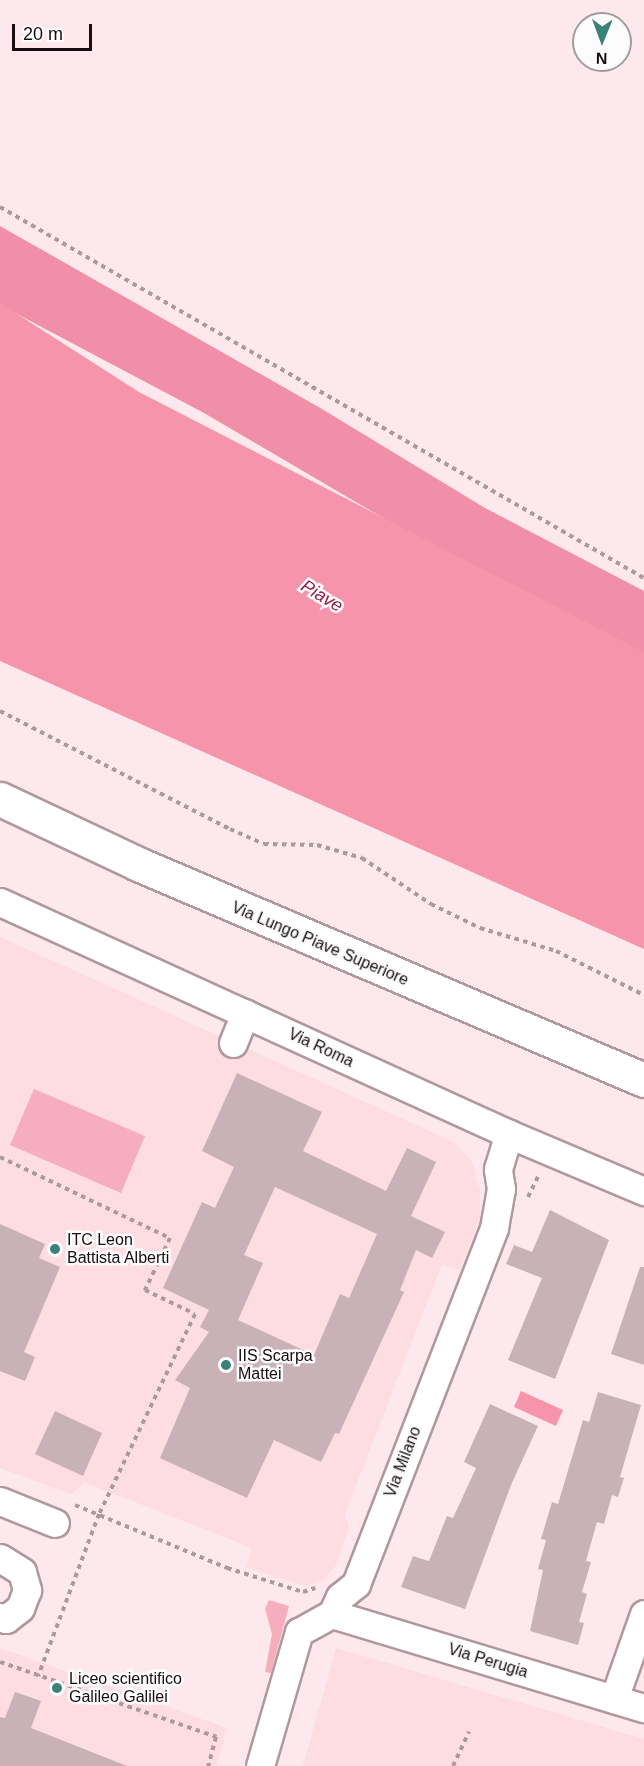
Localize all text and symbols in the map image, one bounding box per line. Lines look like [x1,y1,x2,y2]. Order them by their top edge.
scale bar [15,12,94,50]
north arrow [572,12,632,72]
text: 20 m [23,24,63,44]
text: N [596,50,608,67]
water label: Piave [297,575,347,617]
street label: Via Lungo Piave Superiore [229,898,411,990]
street label: Via Roma [285,1025,357,1071]
place label: ITC Leon Battista Alberti [67,1230,170,1268]
marker: ITC Leon Battista Alberti [48,1242,62,1256]
place label: IIS Scarpa Mattei [238,1346,313,1384]
marker: IIS Scarpa Mattei [219,1358,233,1372]
street label: Via Milano [381,1424,425,1500]
street label: Via Perugia [446,1640,530,1682]
place label: Liceo scientifico Galileo Galilei [69,1669,182,1707]
marker: Liceo scientifico Galileo Galilei [50,1681,64,1695]

